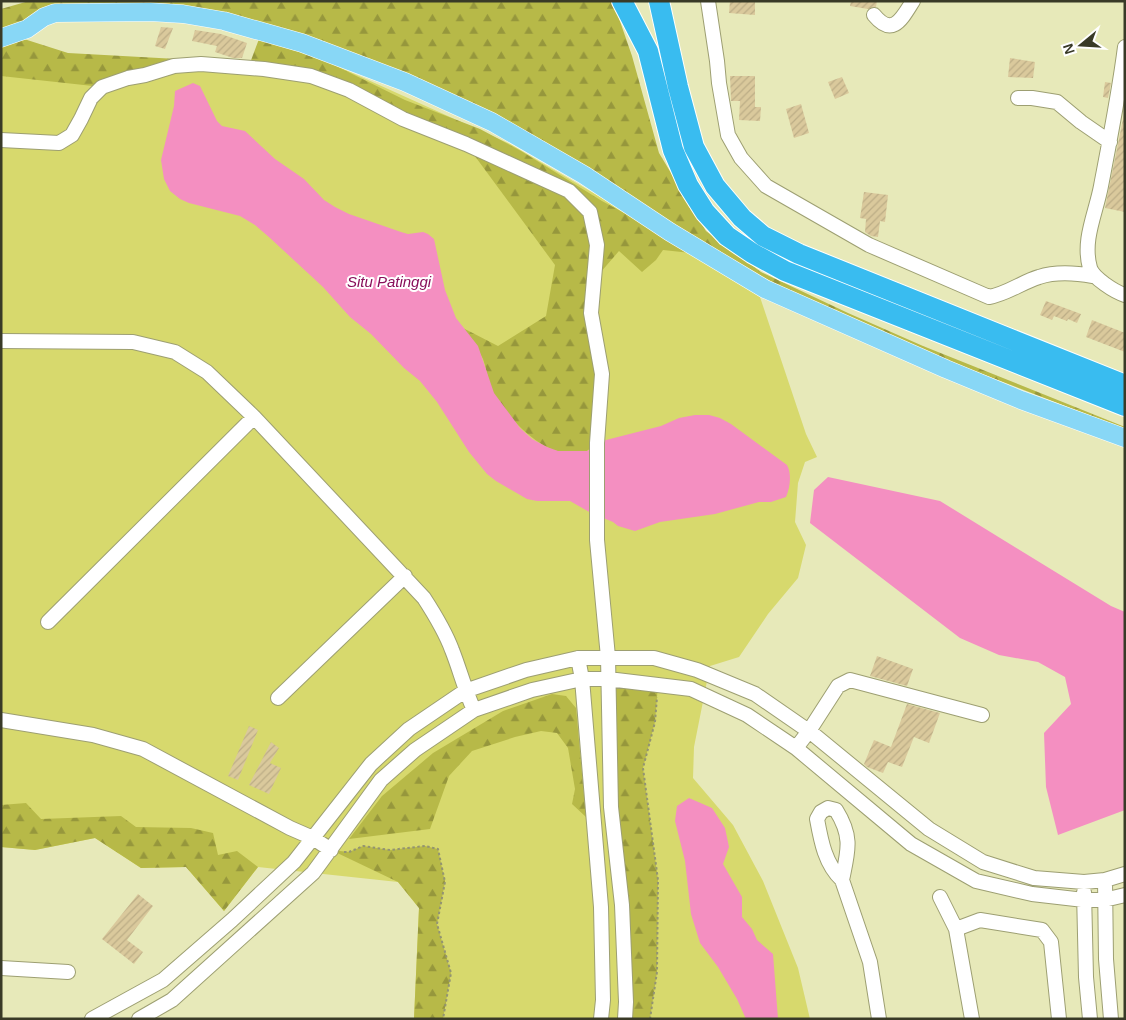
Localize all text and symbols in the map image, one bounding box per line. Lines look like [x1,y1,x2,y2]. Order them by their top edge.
north arrow [1056,20,1106,70]
text: N [1059,42,1078,56]
water label: Situ Patinggi [347,273,432,290]

